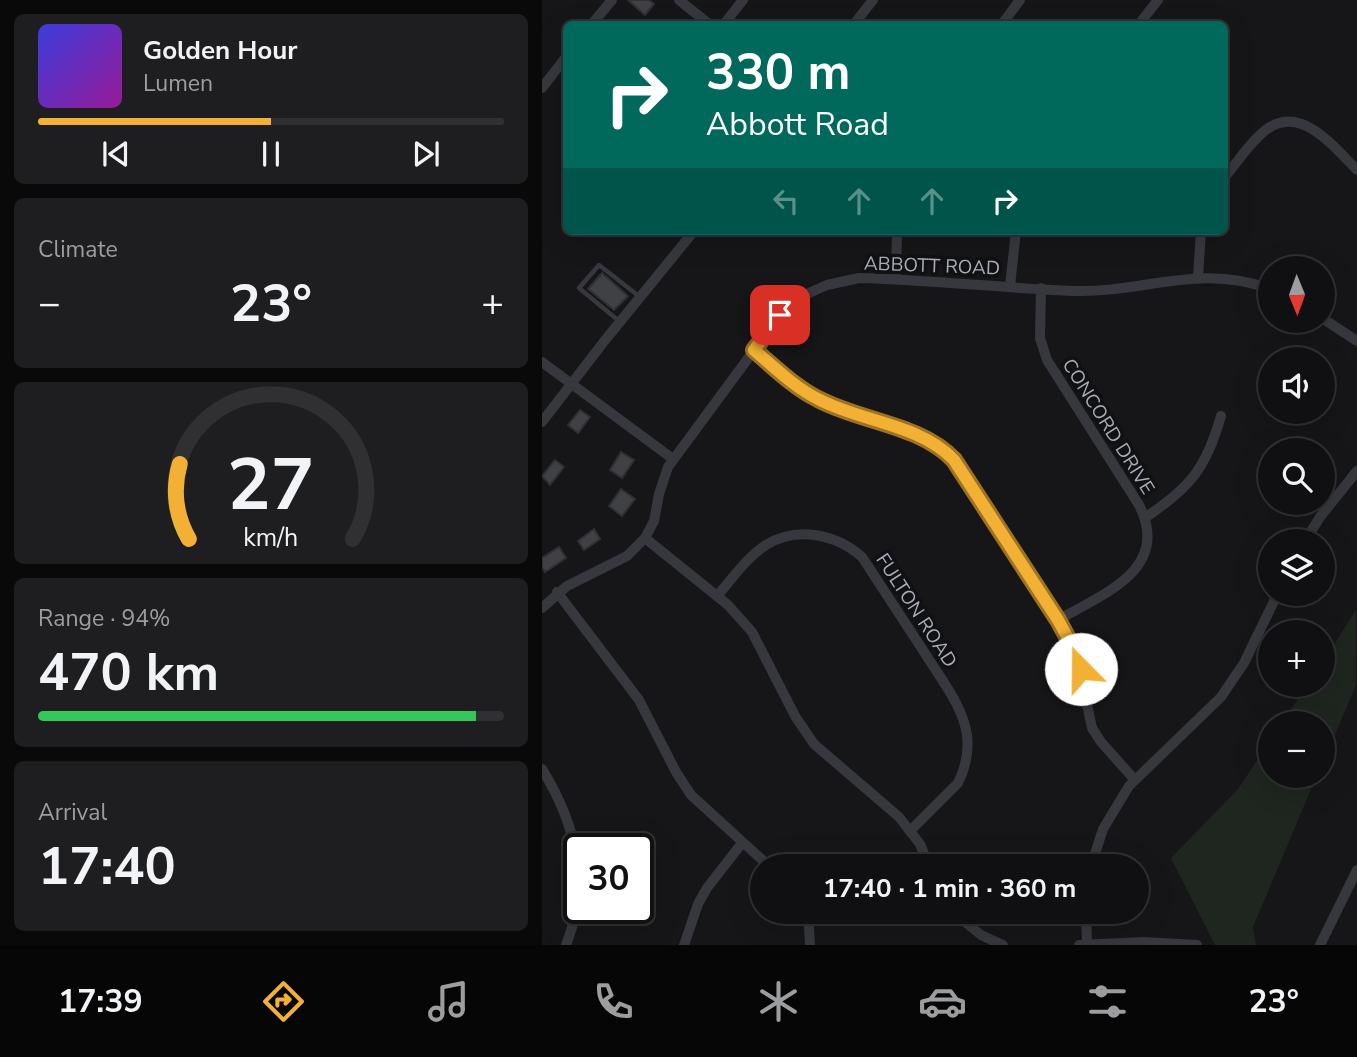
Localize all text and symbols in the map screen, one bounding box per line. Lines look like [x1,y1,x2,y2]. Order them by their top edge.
text: Golden Hour [143,33,298,68]
text: 330 m [706,39,850,106]
icon: right [591,49,682,140]
text: Lumen [143,68,213,99]
text: Abbott Road [706,103,889,146]
icon: previous [97,135,135,173]
icon: pause [252,135,290,173]
icon: next [407,135,445,173]
icon: left [767,182,805,220]
icon: ahead [840,182,878,220]
icon: ahead [913,182,951,220]
icon: right [986,182,1024,220]
text: Climate [38,234,118,265]
street label: ABBOTT ROAD [863,251,1000,281]
north arrow [1258,256,1335,332]
map controls [1258,256,1335,788]
text: 23° [230,268,312,339]
text: − [38,278,61,329]
text: + [481,278,504,329]
pin [750,285,810,345]
icon: arrive [761,296,799,334]
button: sound [1258,347,1335,424]
street label: CONCORD DRIVE [1056,354,1160,499]
text: 27 [227,435,315,535]
button: search [1258,438,1335,515]
text: km/h [243,520,299,554]
button: layers [1258,529,1335,606]
street label: FULTON ROAD [870,548,963,673]
text: Range · 94% [38,603,170,634]
button: + [1258,620,1335,697]
position arrow [1044,632,1118,706]
text: 470 km [38,637,219,708]
button: − [1258,711,1335,788]
text: Arrival [38,797,107,828]
text: 17:40 [38,831,176,902]
speed limit sign: 30 [563,833,654,924]
text: 17:40 · 1 min · 360 m [823,871,1076,906]
icon: directions [259,977,308,1026]
icon: music [424,977,473,1026]
icon: phone [589,977,638,1026]
icon: climate [754,977,803,1026]
icon: car [918,977,967,1026]
icon: filters [1083,977,1132,1026]
text: 17:39 [58,980,143,1023]
text: 23° [1248,980,1299,1023]

